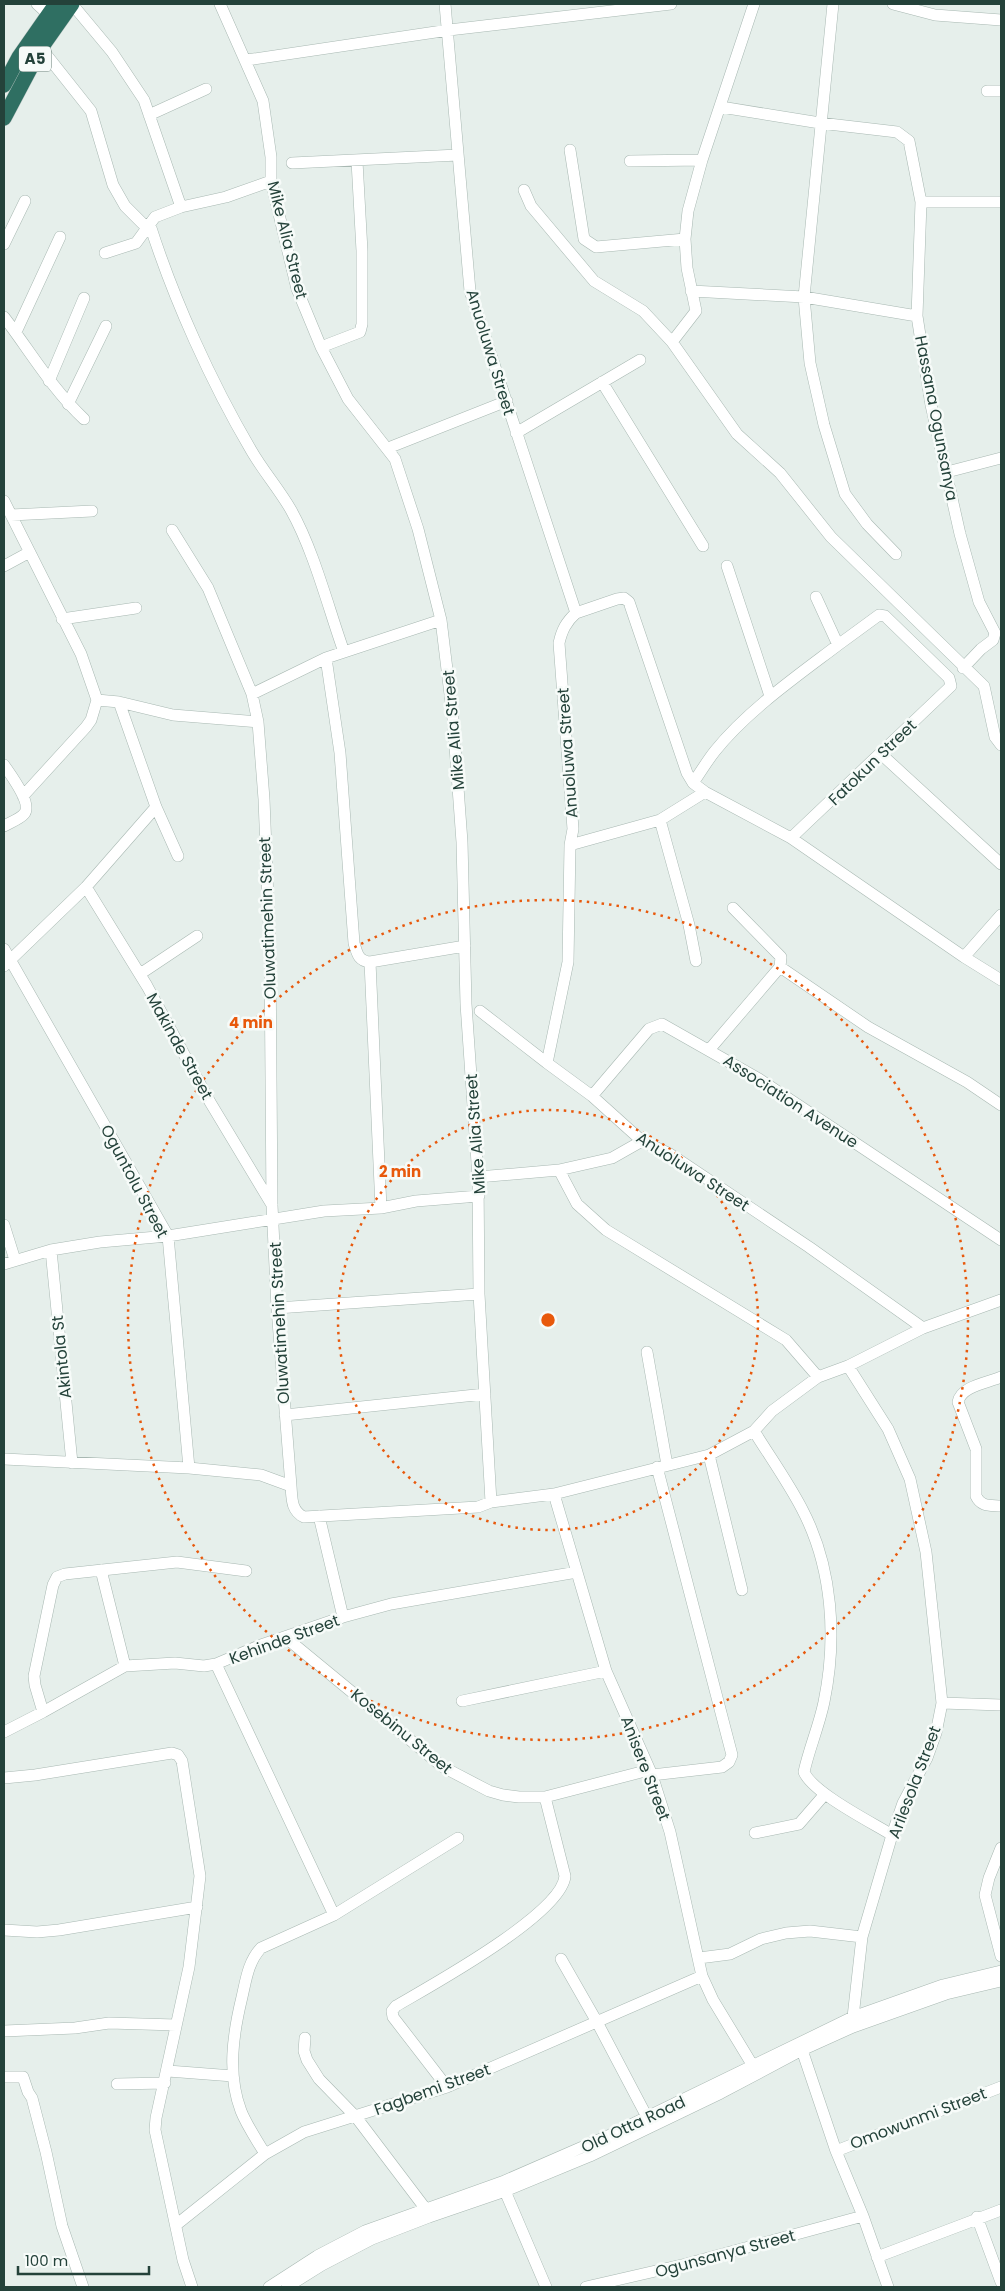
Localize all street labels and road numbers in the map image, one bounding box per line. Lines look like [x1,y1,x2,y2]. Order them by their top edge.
road number: A5 [19,46,51,72]
street label: Mike Alia Street [262,179,313,302]
street label: Anuoluwa Street [460,286,521,418]
street label: Hassana Ogunsanya [909,334,964,503]
street label: Mike Alia Street [437,669,470,791]
street label: Anuoluwa Street [551,687,584,819]
street label: Fatokun Street [823,714,922,811]
street label: Oluwatimehin Street [253,836,282,1000]
street label: Makinde Street [141,989,219,1104]
street label: Association Avenue [719,1049,863,1154]
street label: Mike Alia Street [460,1073,491,1195]
street label: Oguntolu Street [95,1121,174,1242]
street label: Anuoluwa Street [632,1126,754,1217]
street label: Oluwatimehin Street [264,1241,295,1405]
street label: Akintola St [46,1314,77,1400]
street label: Kehinde Street [226,1609,343,1670]
street label: Kosebinu Street [346,1683,457,1780]
street label: Anisere Street [615,1713,676,1824]
street label: Arilesola Street [882,1722,947,1842]
street label: Fagbemi Street [371,2058,494,2121]
street label: Omowunmi Street [847,2082,990,2155]
street label: Old Otta Road [577,2090,689,2159]
street label: Ogunsanya Street [652,2224,798,2283]

